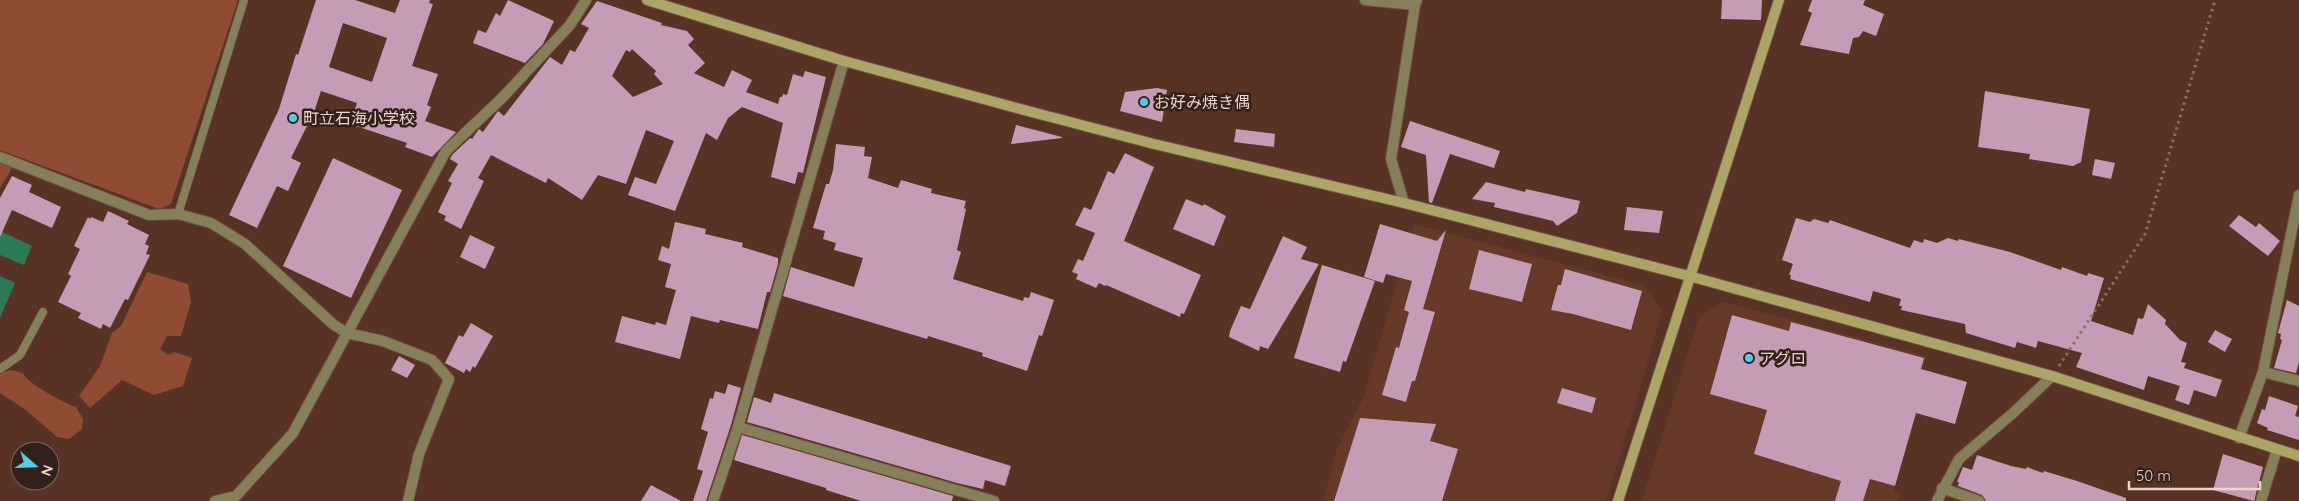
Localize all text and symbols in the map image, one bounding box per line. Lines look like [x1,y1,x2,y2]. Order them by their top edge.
place label: お好み焼き偶 [1154,92,1250,112]
marker: お好み焼き偶 [1138,96,1150,108]
place label: 町立石海小学校 [303,108,415,128]
marker: 町立石海小学校 [287,112,299,124]
place label: アグロ [1759,348,1806,368]
marker: アグロ [1743,352,1755,364]
north arrow [10,441,60,491]
scale bar [2129,458,2260,490]
text: N [37,463,57,478]
text: 50 m [2136,466,2171,485]

